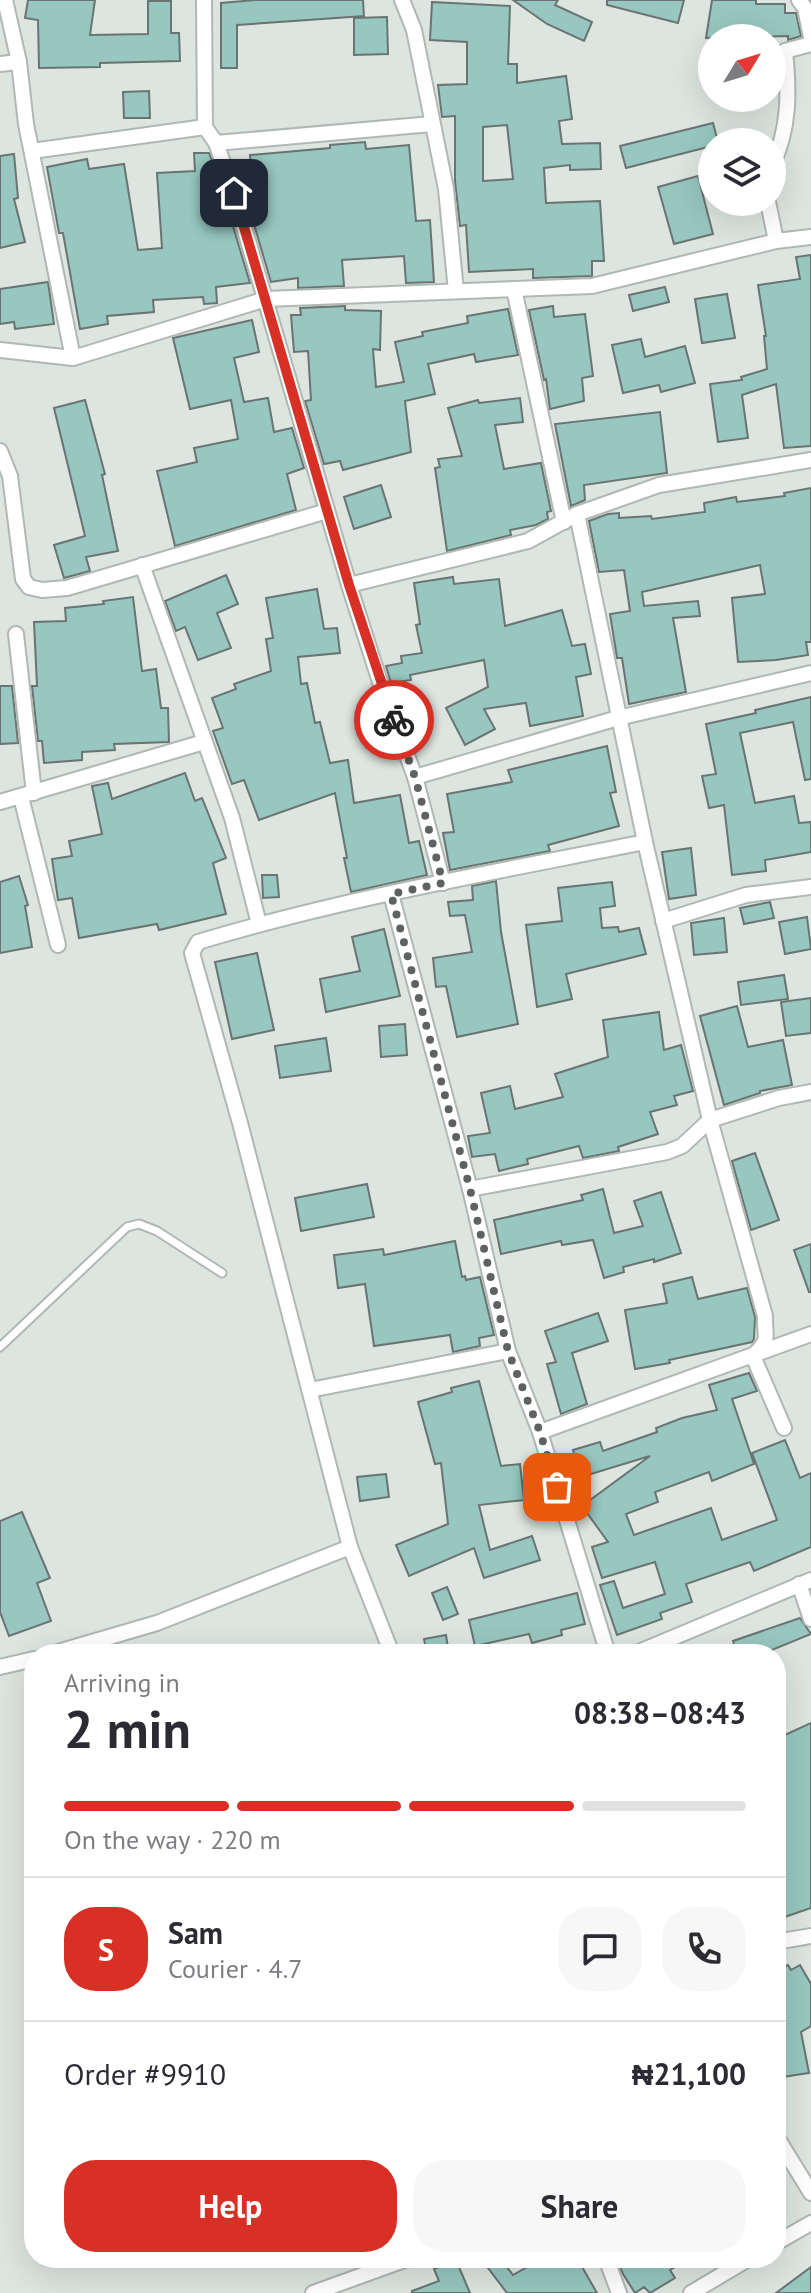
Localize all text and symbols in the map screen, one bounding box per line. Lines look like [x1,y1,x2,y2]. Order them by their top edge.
north arrow [698,24,786,112]
map controls [698,24,786,216]
button: layers [698,128,786,216]
pin [200,159,268,227]
icon: home [212,171,256,215]
courier [354,680,434,760]
icon: bike [372,698,416,742]
pin [523,1453,591,1521]
icon: bag [535,1465,579,1509]
text: Arriving in [64,1666,180,1699]
text: 08:38–08:43 [574,1693,746,1732]
text: 2 min [64,1695,191,1762]
text: On the way · 220 m [64,1823,281,1856]
button: chat [558,1907,642,1991]
button: phone [662,1907,746,1991]
text: Sam [168,1913,223,1952]
text: S [98,1930,114,1969]
text: Courier · 4.7 [168,1952,302,1985]
text: Order #9910 [64,2054,226,2093]
text: ₦21,100 [632,2054,746,2093]
button: Help [64,2160,397,2252]
button: Share [413,2160,746,2252]

